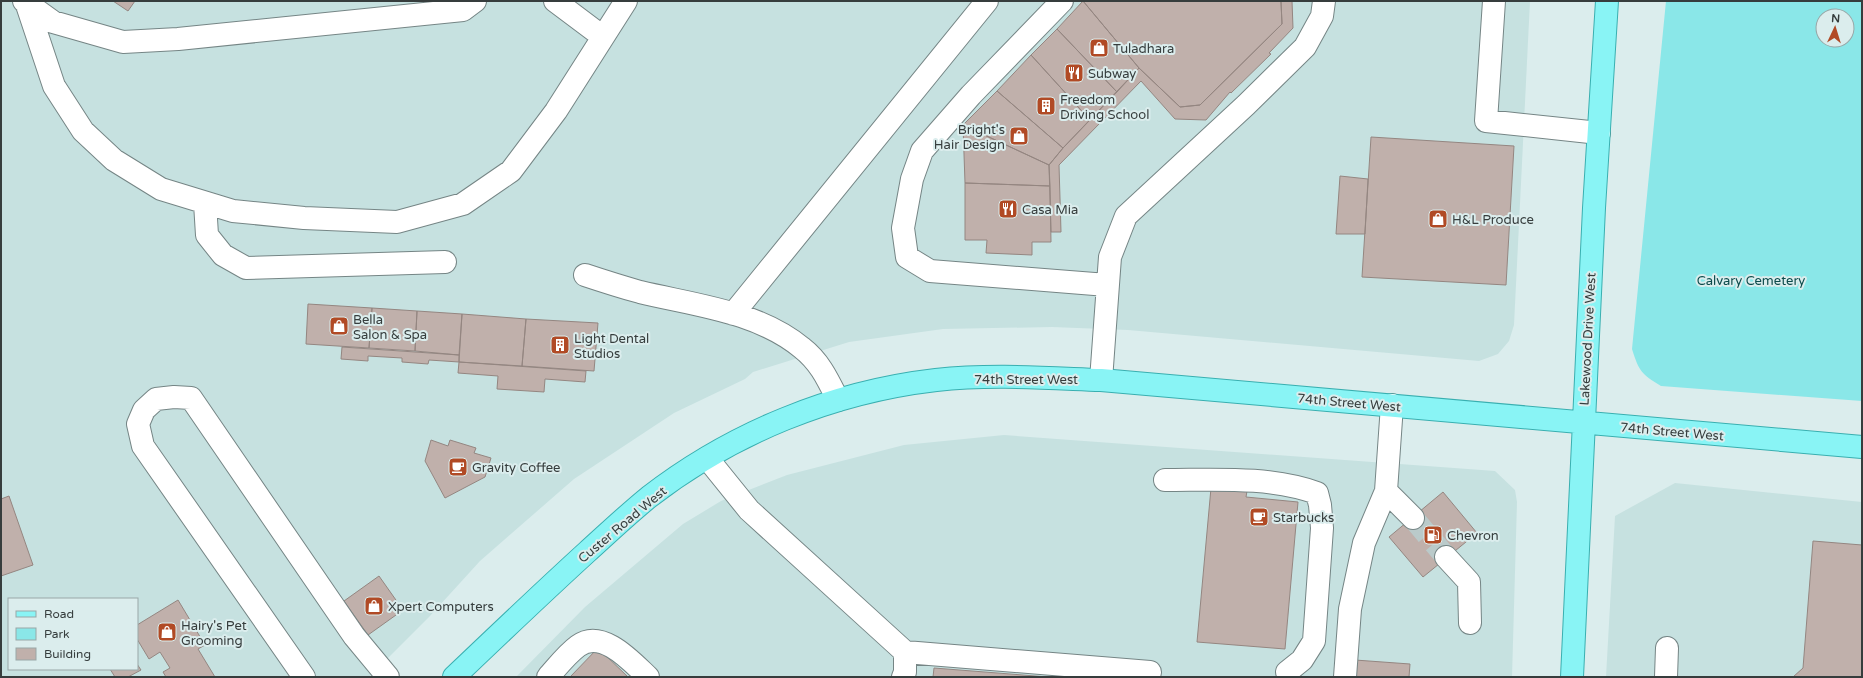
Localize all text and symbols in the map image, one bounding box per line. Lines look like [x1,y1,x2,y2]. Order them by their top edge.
north arrow [1815,8,1855,48]
text: N [1831,12,1841,25]
shop icon: Tuladhara [1088,37,1110,59]
place label: Tuladhara [1113,41,1174,57]
restaurant icon: Subway [1063,62,1085,84]
place label: Subway [1088,66,1136,82]
place label: Freedom Driving School [1060,92,1149,123]
building icon: Freedom Driving School [1035,95,1057,117]
place label: Bright's Hair Design [934,122,1005,153]
shop icon: Bright's Hair Design [1008,125,1030,147]
restaurant icon: Casa Mia [997,198,1019,220]
place label: Casa Mia [1022,202,1078,218]
shop icon: H&L Produce [1427,208,1449,230]
place label: H&L Produce [1452,212,1534,228]
street label: Lakewood Drive West [1577,272,1599,406]
park label: Calvary Cemetery [1697,273,1805,289]
place label: Bella Salon & Spa [353,312,427,343]
shop icon: Bella Salon & Spa [328,315,350,337]
place label: Light Dental Studios [574,331,649,362]
building icon: Light Dental Studios [549,334,571,356]
street label: 74th Street West [974,372,1078,388]
street label: 74th Street West [1296,390,1402,416]
street label: 74th Street West [1619,419,1725,445]
cafe icon: Gravity Coffee [447,456,469,478]
place label: Gravity Coffee [472,460,560,476]
street label: Custer Road West [575,483,670,566]
cafe icon: Starbucks [1248,506,1270,528]
place label: Starbucks [1273,510,1334,526]
fuel station icon: Chevron [1422,524,1444,546]
place label: Chevron [1447,528,1499,544]
shop icon: Xpert Computers [363,595,385,617]
legend [8,598,138,670]
place label: Xpert Computers [388,599,494,615]
text: Road [44,607,74,621]
place label: Hairy's Pet Grooming [181,618,247,649]
shop icon: Hairy's Pet Grooming [156,621,178,643]
text: Park [44,627,70,641]
text: Building [44,647,91,661]

